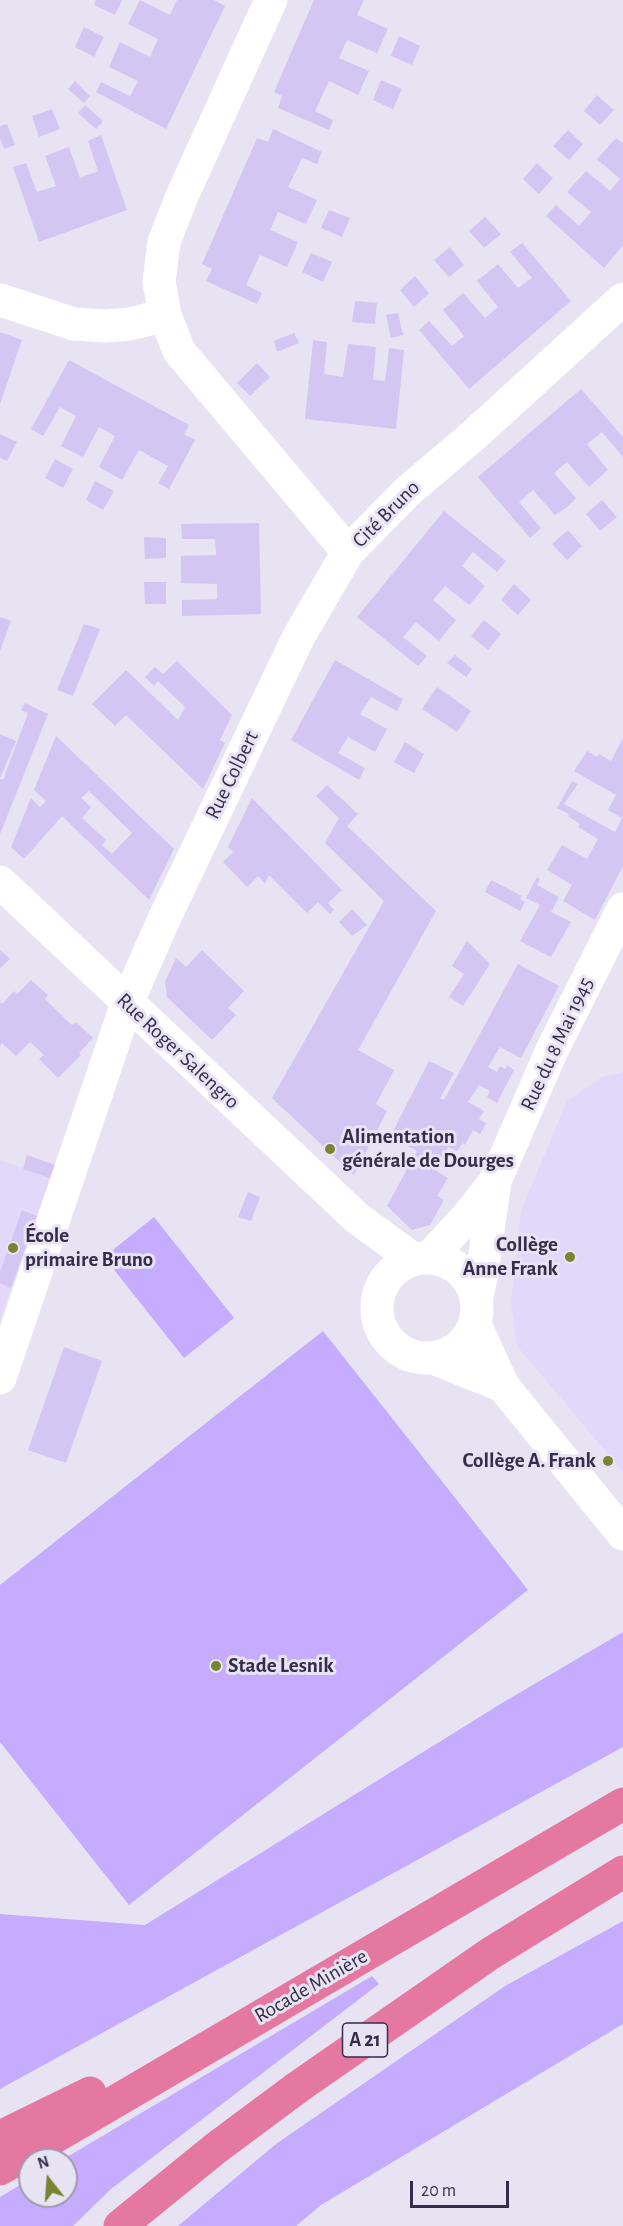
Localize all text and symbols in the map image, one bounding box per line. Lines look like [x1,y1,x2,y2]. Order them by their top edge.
street label: Cité Bruno [347,475,425,553]
street label: Rue Colbert [200,727,264,823]
street label: Rue du 8 Mai 1945 [515,973,599,1115]
street label: Rue Roger Salengro [111,988,245,1114]
place label: Alimentation générale de Dourges [342,1124,514,1174]
marker: Alimentation générale de Dourges [323,1142,337,1156]
place label: École primaire Bruno [25,1223,153,1273]
place label: Collège Anne Frank [463,1232,558,1282]
marker: École primaire Bruno [6,1241,20,1255]
marker: Collège Anne Frank [563,1250,577,1264]
place label: Collège A. Frank [463,1448,596,1474]
marker: Collège A. Frank [601,1454,615,1468]
place label: Stade Lesnik [228,1653,334,1679]
marker: Stade Lesnik [209,1659,223,1673]
street label: Rocade Minière [250,1943,372,2029]
road number: A 21 [342,2023,388,2057]
north arrow [18,2148,78,2208]
text: N [36,2153,51,2172]
scale bar [413,2169,512,2207]
text: 20 m [421,2182,456,2200]

